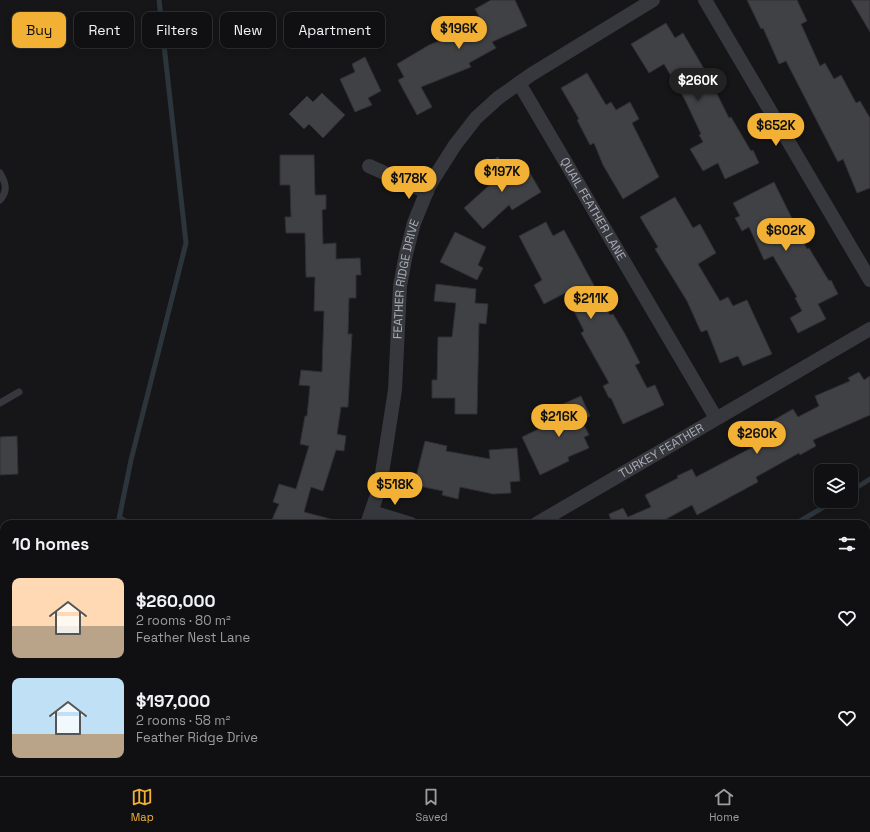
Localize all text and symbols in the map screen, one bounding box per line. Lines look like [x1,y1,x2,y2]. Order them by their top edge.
chip: Buy [12,12,66,48]
chip: Rent [74,12,134,48]
chip: Filters [142,12,212,48]
chip: New [220,12,276,48]
chip: Apartment [284,12,385,48]
pin: $196K [431,16,487,50]
text: $196K [440,20,478,37]
pin: $260K [670,68,726,102]
text: $260K [678,72,718,89]
pin: $652K [748,113,804,147]
text: $652K [756,117,796,134]
street label: QUAIL FEATHER LANE [556,154,630,263]
pin: $197K [474,159,530,193]
text: $197K [484,163,520,180]
pin: $178K [381,166,437,200]
text: $178K [391,170,427,187]
street label: FEATHER RIDGE DRIVE [389,216,423,339]
pin: $602K [758,218,814,252]
text: $602K [766,222,806,239]
pin: $211K [563,286,619,320]
text: $211K [573,290,609,307]
pin: $216K [531,404,587,438]
text: $216K [540,408,578,425]
street label: TURKEY FEATHER [616,420,707,482]
pin: $260K [729,421,785,455]
text: $260K [737,425,777,442]
map controls [814,464,858,508]
button: layers [814,464,858,508]
pin: $518K [367,472,423,506]
text: $518K [376,476,414,493]
text: 10 homes [12,533,89,555]
icon: filters [836,533,858,555]
text: $260,000 [136,590,216,612]
icon: home [44,594,92,642]
icon: heart [836,607,858,629]
text: 2 rooms · 80 m² [136,612,231,629]
text: Feather Nest Lane [136,629,250,646]
text: $197,000 [136,690,210,712]
icon: home [44,694,92,742]
icon: heart [836,707,858,729]
text: 2 rooms · 58 m² [136,712,230,729]
text: Feather Ridge Drive [136,729,258,746]
tab: Map [131,786,154,824]
tab: Saved [415,786,448,824]
tab: Home [709,786,739,824]

